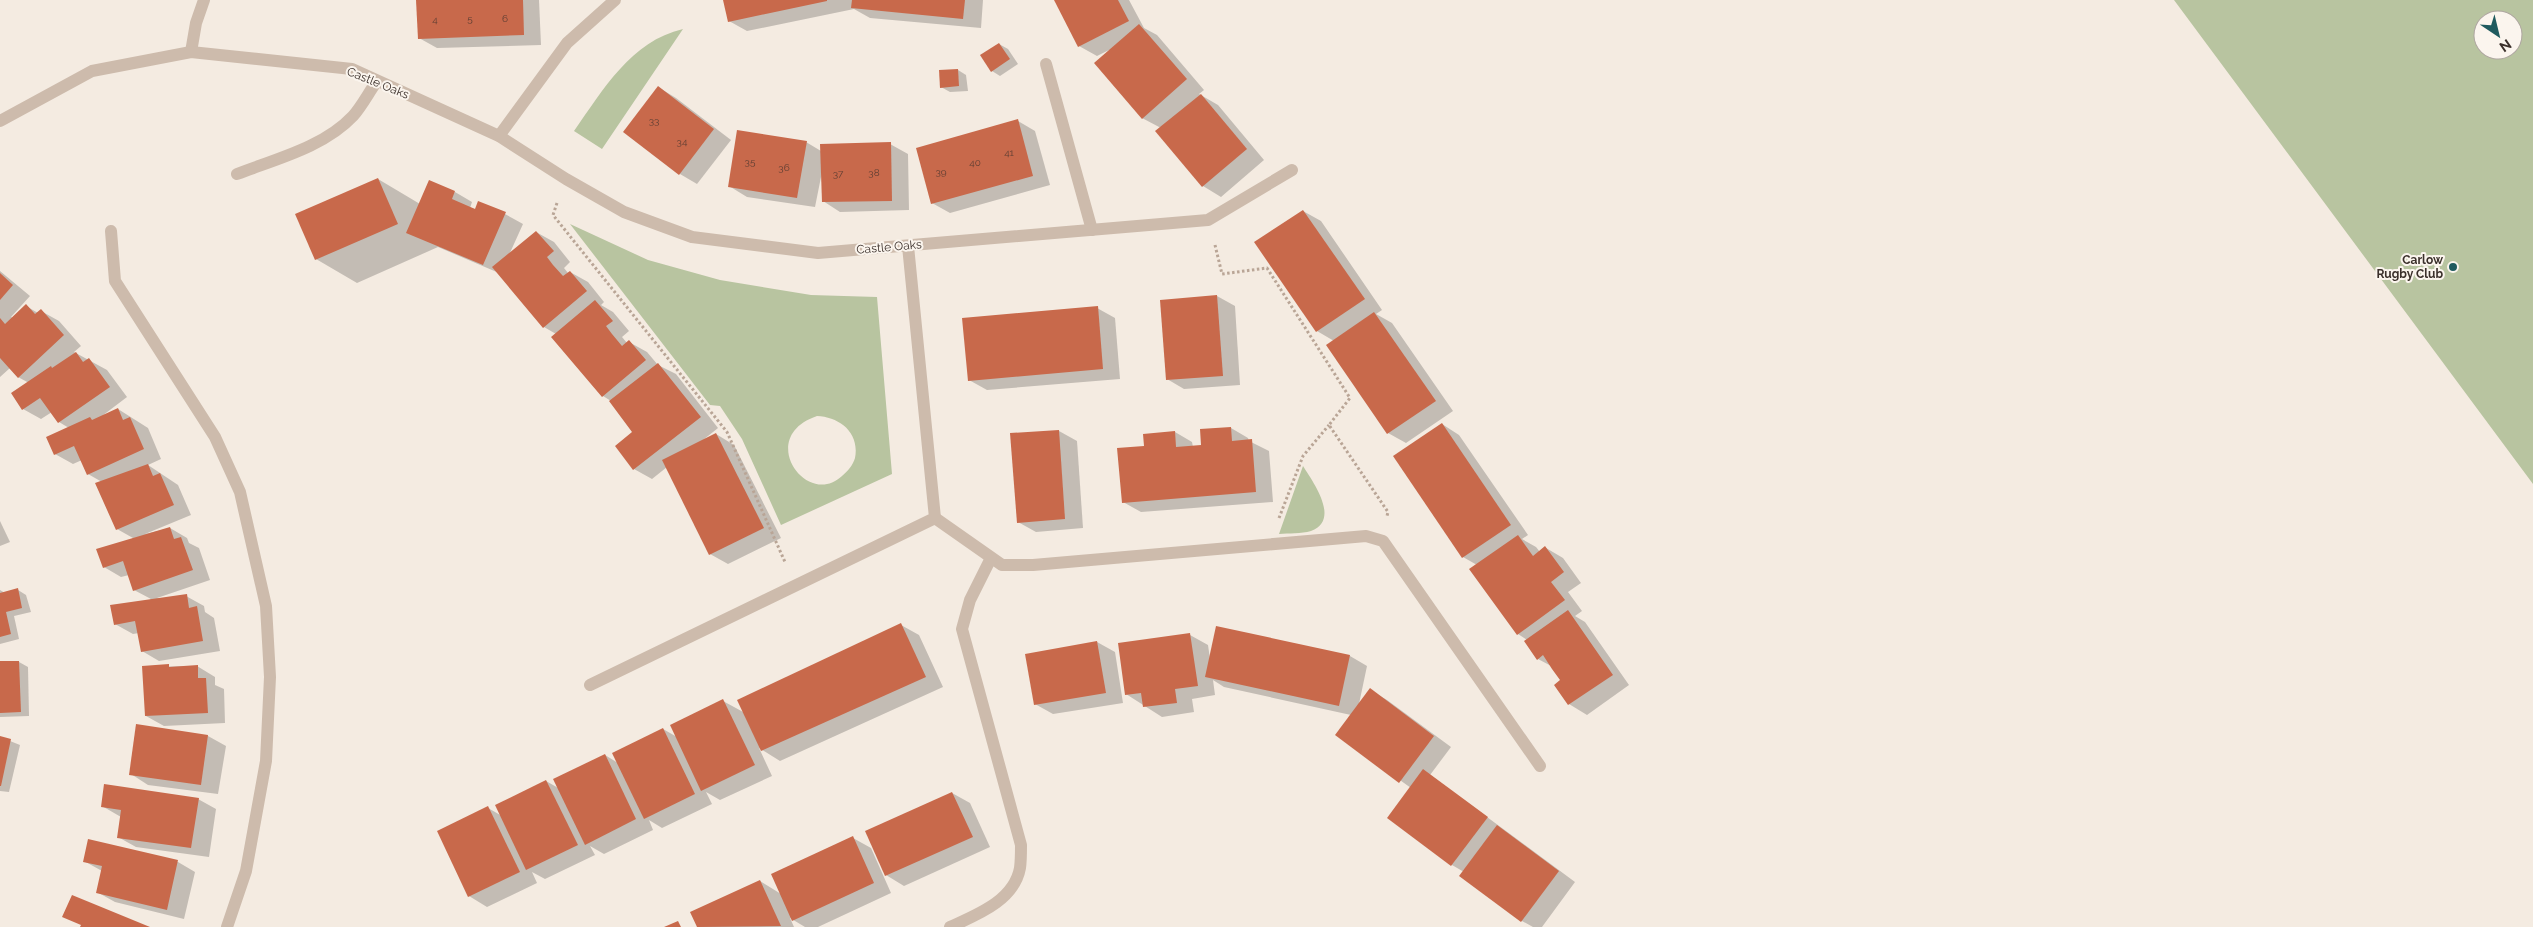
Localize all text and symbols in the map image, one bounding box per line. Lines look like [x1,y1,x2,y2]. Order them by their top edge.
north arrow [2473,10,2523,60]
house number: 5 [467,13,473,24]
house number: 6 [502,13,508,24]
house number: 4 [432,14,438,25]
text: N [2496,36,2514,55]
street label: Castle Oaks [345,64,411,102]
house number: 33 [649,115,659,126]
house number: 34 [677,136,688,147]
house number: 41 [1004,147,1015,158]
house number: 35 [745,156,756,167]
house number: 40 [969,157,981,168]
house number: 36 [778,162,790,173]
house number: 39 [935,166,947,177]
house number: 38 [868,167,880,178]
house number: 37 [833,168,844,179]
street label: Castle Oaks [856,237,922,257]
place label: Carlow Rugby Club [2376,253,2444,281]
marker: Carlow Rugby Club [2447,261,2459,273]

